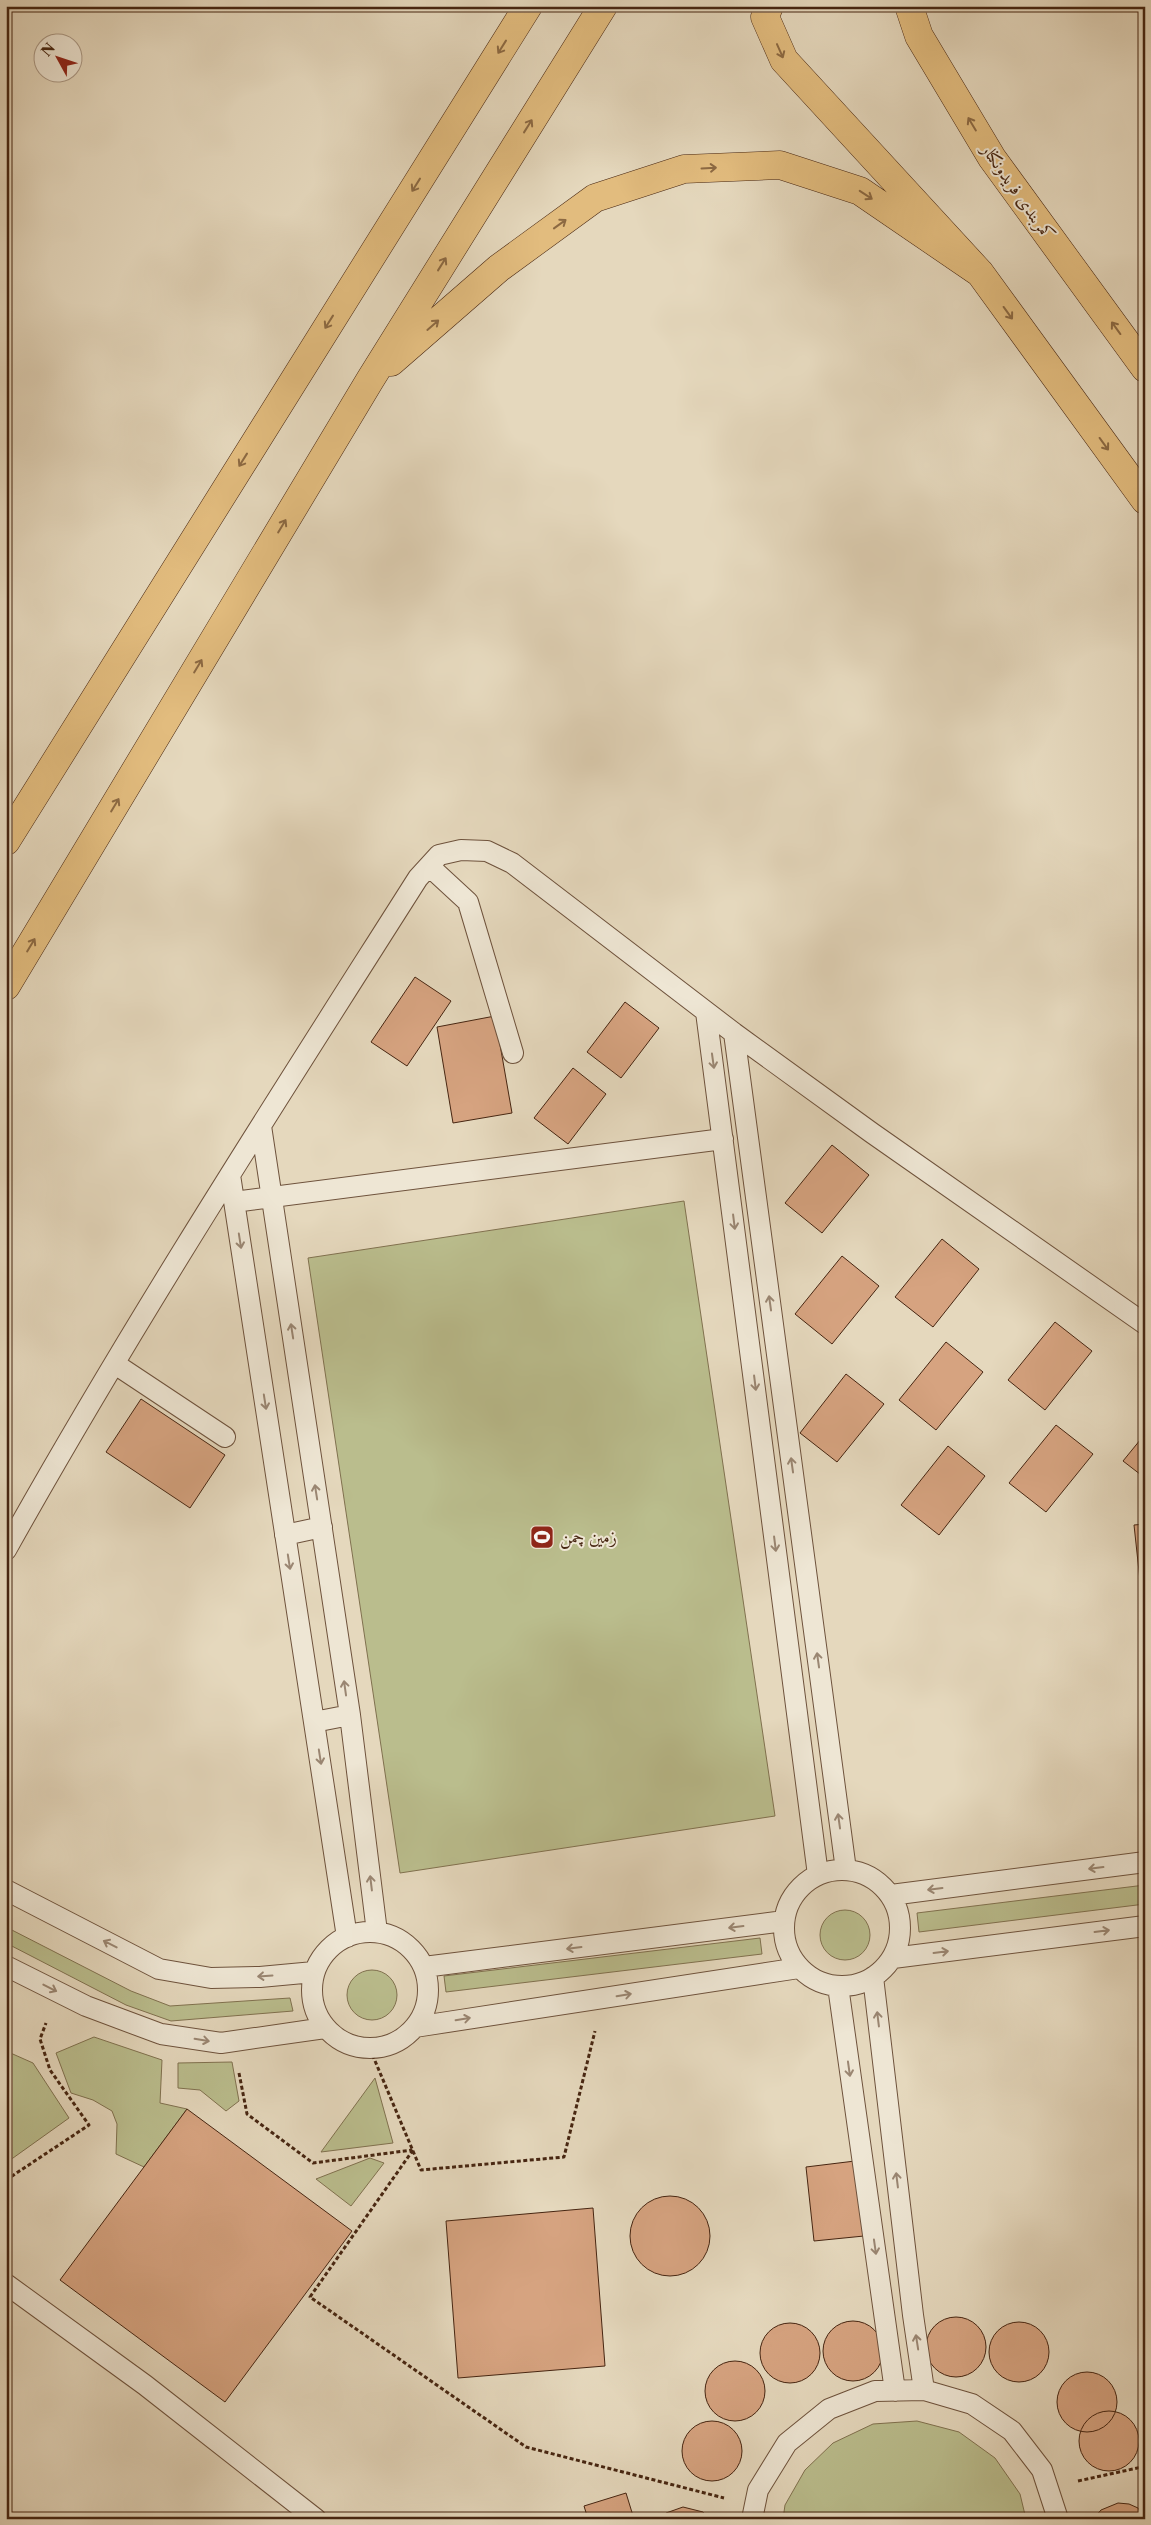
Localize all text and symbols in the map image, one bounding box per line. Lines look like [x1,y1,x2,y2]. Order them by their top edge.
north arrow [32,32,82,82]
text: N [37,39,59,60]
one-way arrow [497,40,507,54]
one-way arrow [775,43,785,58]
one-way arrow [966,118,976,132]
one-way arrow [523,120,533,134]
street label: کمربندی فریدونکنار [975,138,1059,245]
one-way arrow [700,163,717,173]
one-way arrow [411,178,421,192]
one-way arrow [859,190,873,201]
one-way arrow [553,218,566,229]
one-way arrow [437,258,447,272]
one-way arrow [1003,306,1014,319]
one-way arrow [324,315,334,329]
one-way arrow [426,320,439,331]
one-way arrow [1111,321,1121,335]
one-way arrow [1099,437,1109,451]
one-way arrow [238,453,248,467]
one-way arrow [277,520,287,534]
one-way arrow [194,659,204,673]
one-way arrow [110,799,120,813]
one-way arrow [27,938,37,952]
one-way arrow [708,1052,718,1068]
one-way arrow [729,1213,739,1229]
one-way arrow [235,1233,245,1249]
one-way arrow [765,1296,775,1312]
one-way arrow [287,1324,297,1340]
one-way arrow [750,1375,760,1391]
one-way arrow [260,1393,270,1409]
one-way arrow [786,1457,796,1473]
one-way arrow [311,1485,321,1501]
sports icon: زمین چمن [529,1524,555,1550]
place label: زمین چمن [560,1526,617,1549]
one-way arrow [770,1536,780,1552]
one-way arrow [284,1554,294,1570]
one-way arrow [812,1653,822,1669]
one-way arrow [340,1680,350,1696]
one-way arrow [315,1749,325,1765]
one-way arrow [834,1814,844,1830]
one-way arrow [1089,1863,1105,1873]
one-way arrow [366,1876,376,1892]
one-way arrow [928,1884,944,1894]
one-way arrow [728,1923,744,1933]
one-way arrow [1094,1926,1110,1936]
one-way arrow [103,1939,118,1948]
one-way arrow [567,1943,583,1953]
one-way arrow [933,1947,949,1957]
one-way arrow [258,1972,274,1981]
one-way arrow [42,1984,57,1993]
one-way arrow [616,1990,632,2000]
one-way arrow [873,2011,883,2027]
one-way arrow [455,2014,471,2024]
one-way arrow [194,2036,210,2046]
one-way arrow [845,2061,855,2077]
one-way arrow [892,2173,902,2189]
one-way arrow [870,2239,880,2255]
one-way arrow [912,2334,922,2350]

